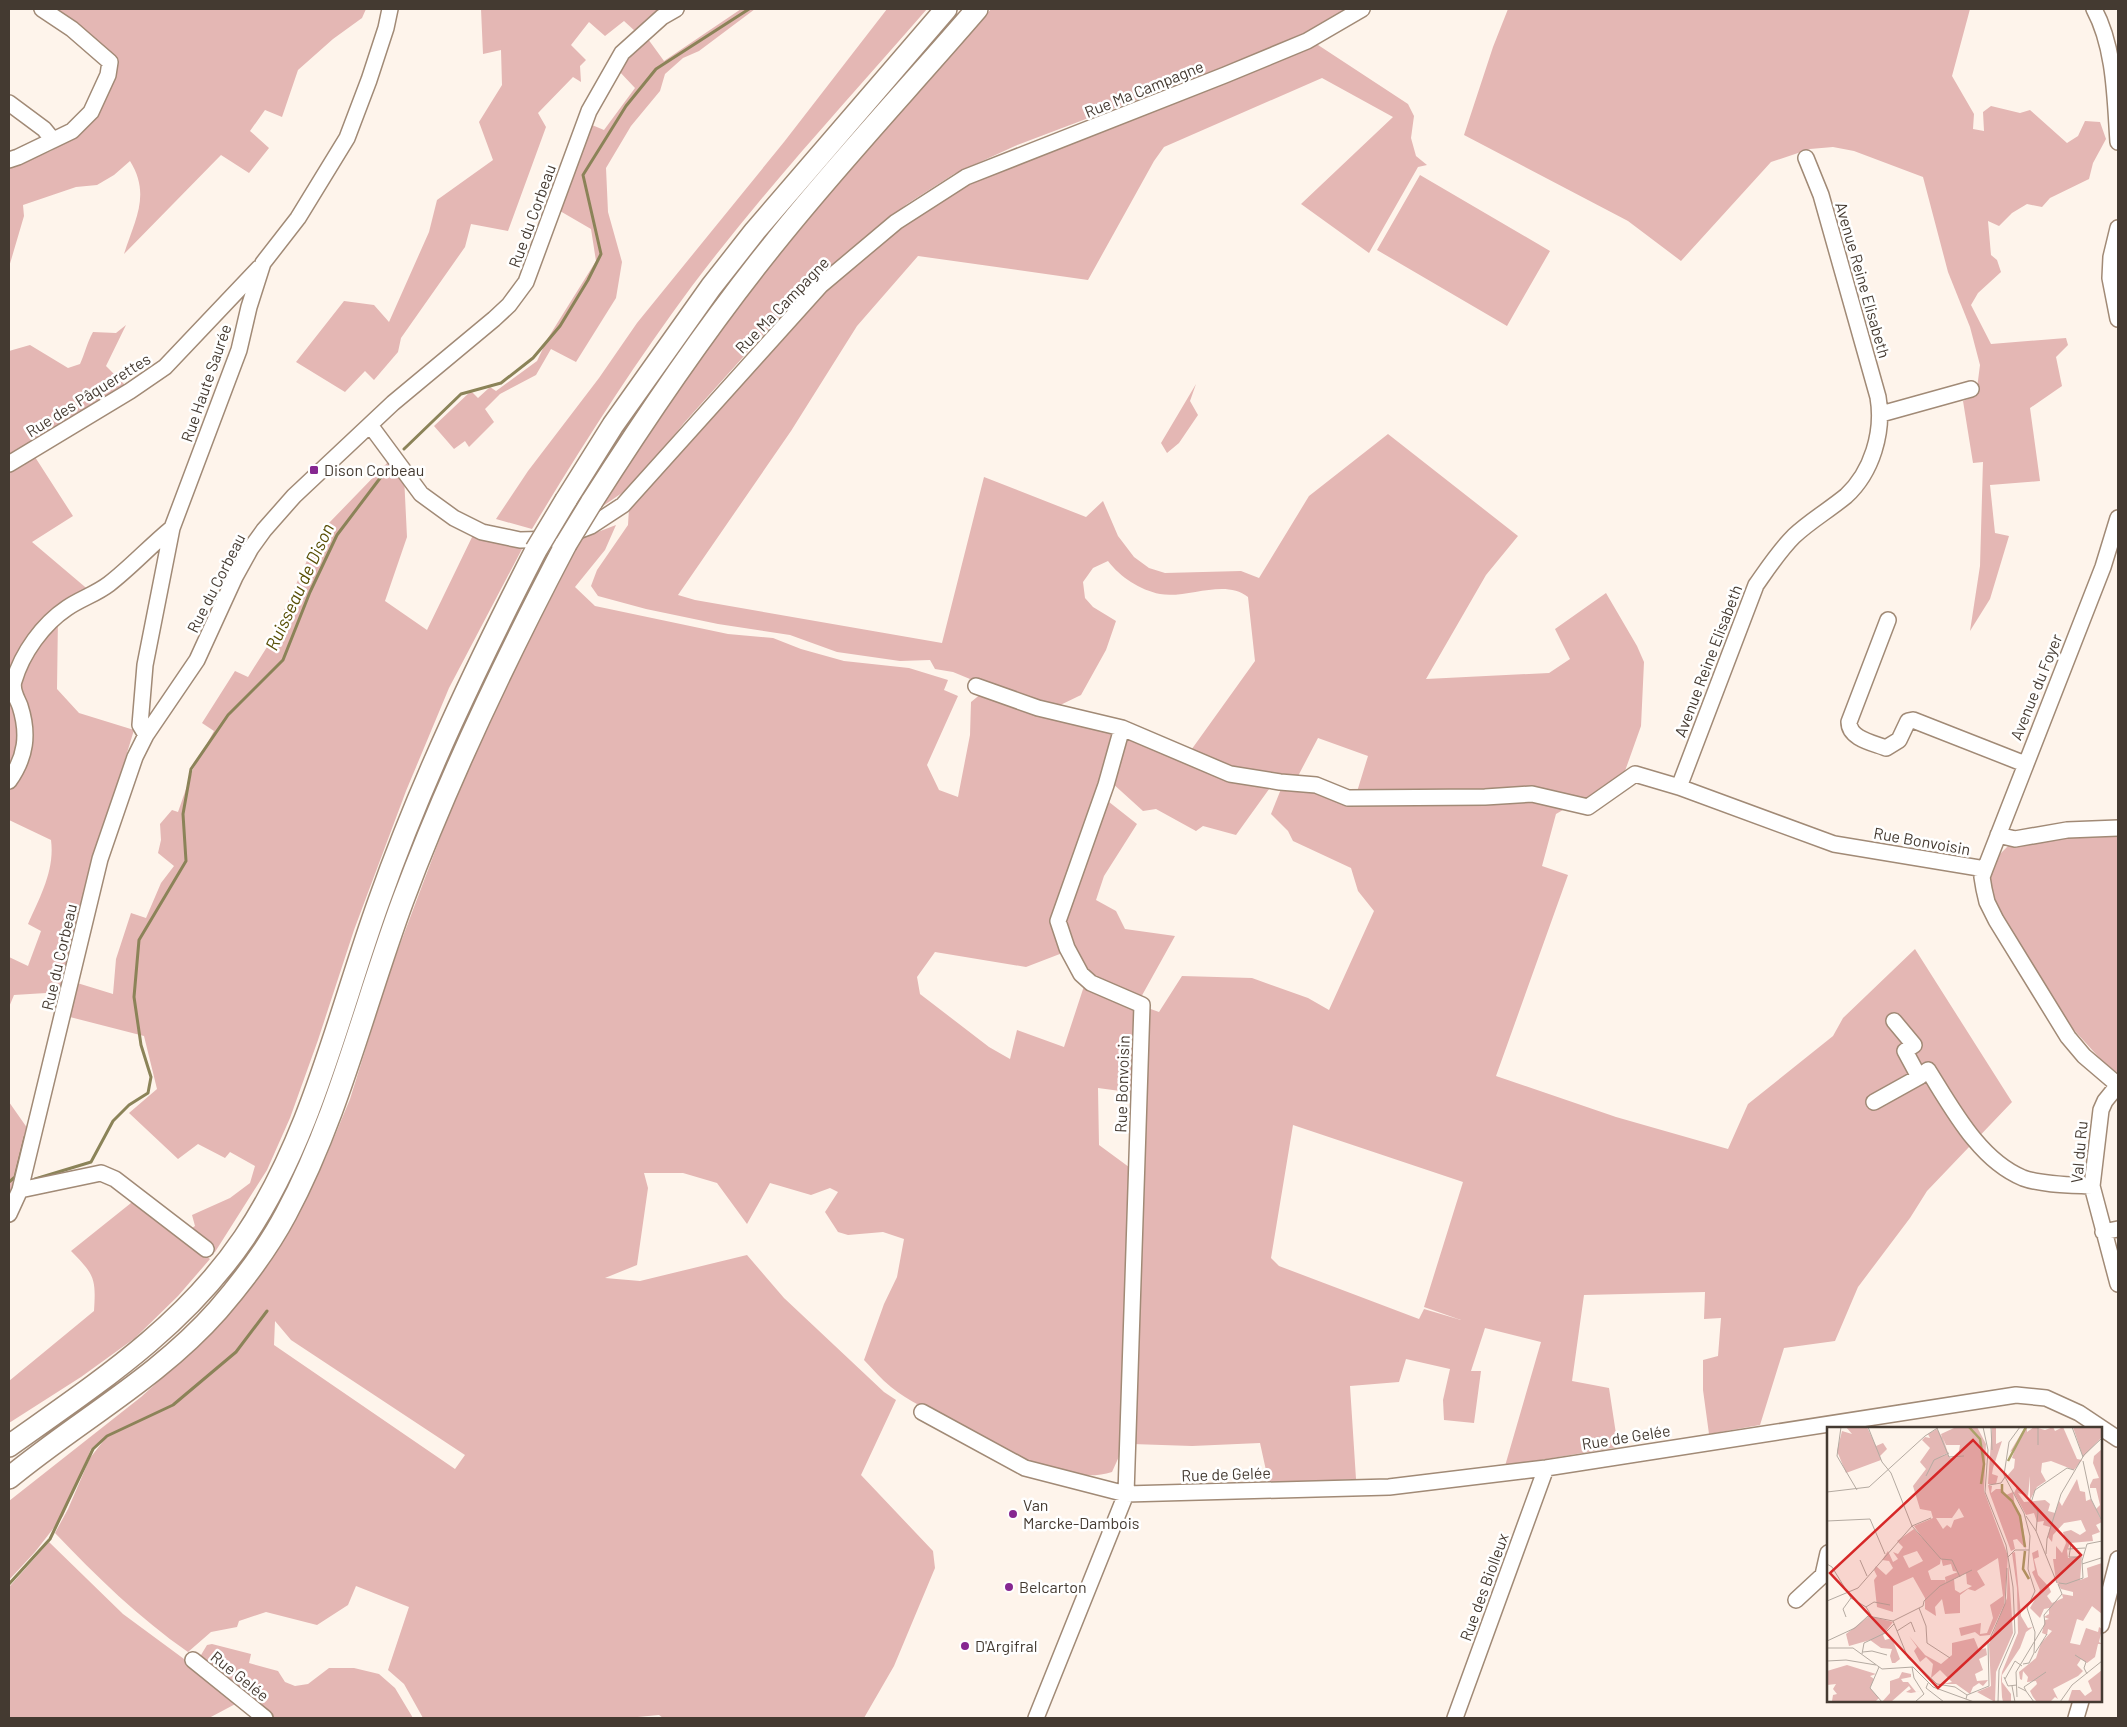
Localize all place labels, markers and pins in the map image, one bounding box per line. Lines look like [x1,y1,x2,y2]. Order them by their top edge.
place label: Dison Corbeau [324,460,424,479]
marker: Dison Corbeau [308,464,320,476]
place label: Van Marcke-Dambois [1023,1495,1140,1532]
marker: Van Marcke-Dambois [1007,1508,1019,1520]
place label: Belcarton [1019,1577,1087,1596]
marker: Belcarton [1003,1581,1015,1593]
place label: D'Argifral [975,1636,1037,1655]
marker: D'Argifral [959,1640,971,1652]

